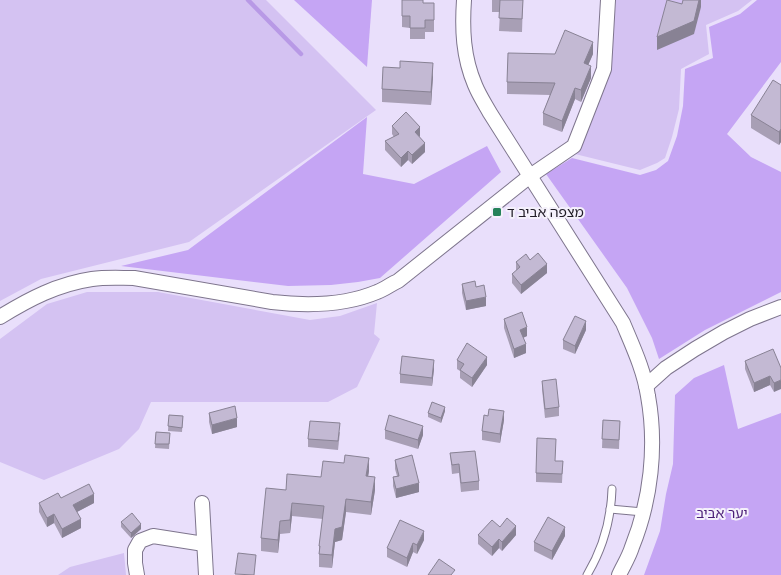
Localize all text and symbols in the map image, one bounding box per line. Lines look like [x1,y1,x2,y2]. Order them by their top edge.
place label: מצפה אביב ד [507,204,584,220]
marker: מצפה אביב ד [491,206,503,218]
park label: יער אביב [696,505,748,521]

